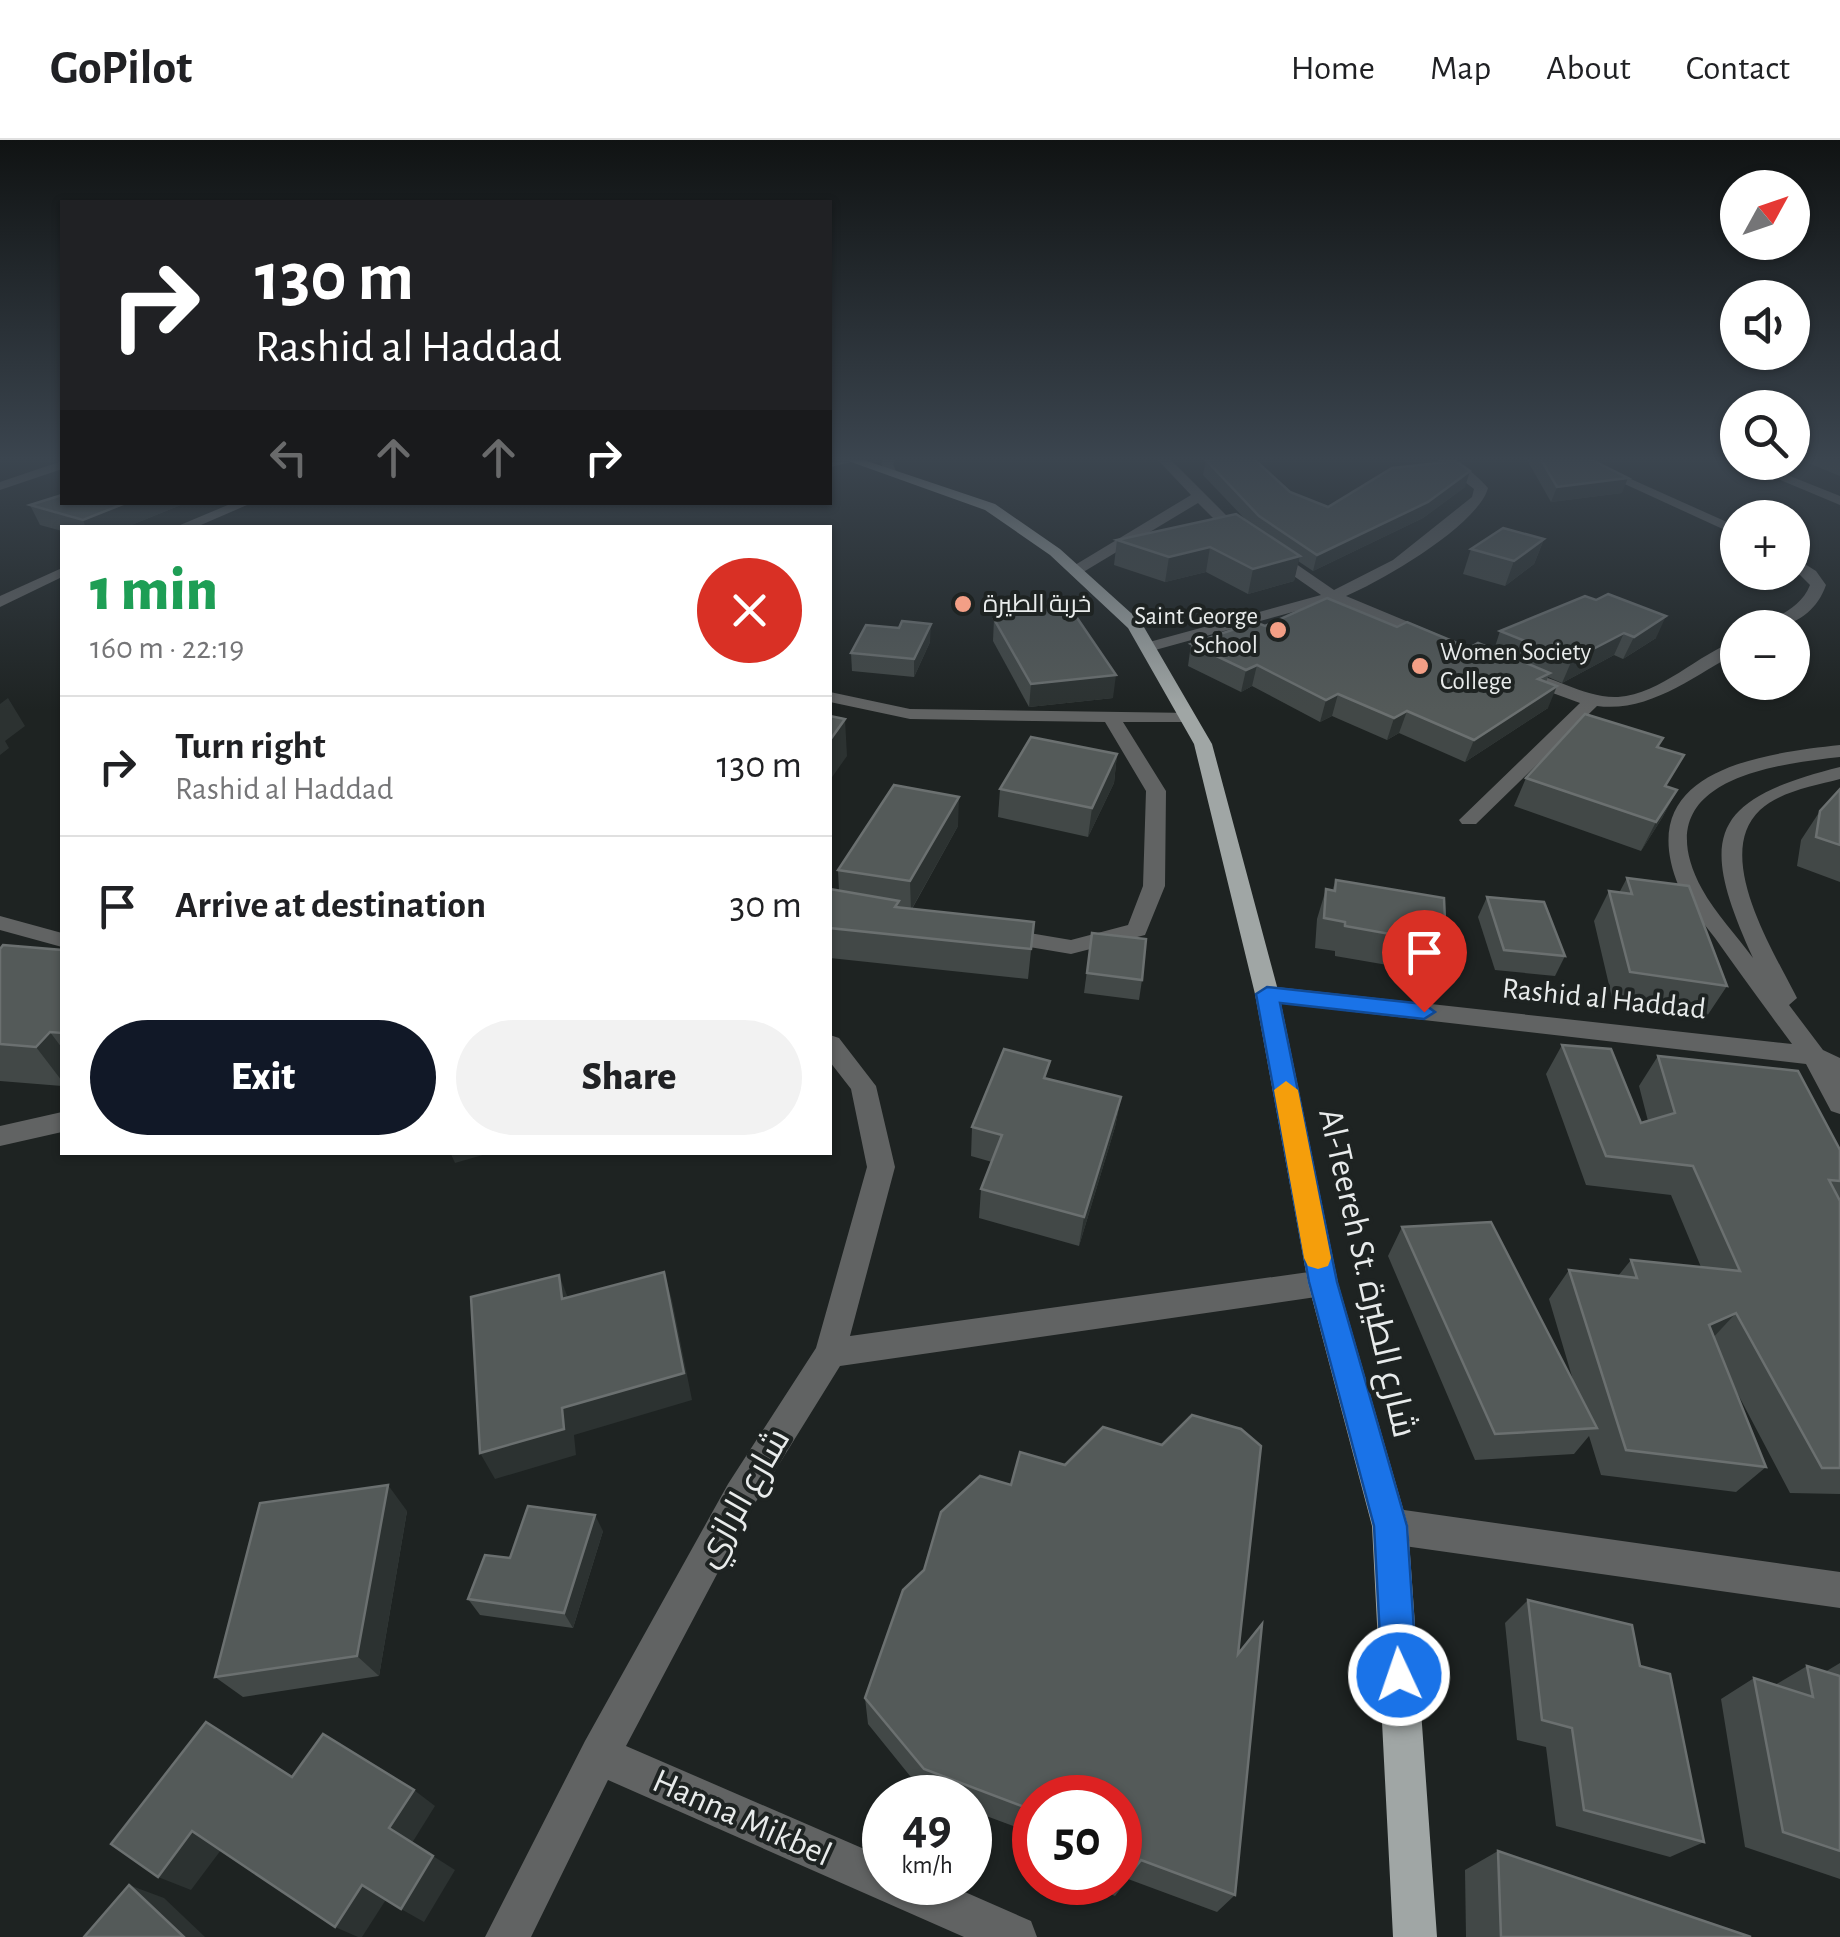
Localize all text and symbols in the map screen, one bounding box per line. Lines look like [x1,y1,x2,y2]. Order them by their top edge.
text: GoPilot [50,45,192,93]
text: Home [1291,51,1375,86]
text: Map [1430,51,1491,86]
text: About [1546,51,1631,86]
text: Contact [1686,51,1790,86]
north arrow [1720,170,1810,260]
map controls [1720,170,1810,700]
icon: right [90,240,220,370]
text: 130 m [255,243,414,313]
button: sound [1720,280,1810,370]
text: Rashid al Haddad [255,325,562,370]
button: search [1720,390,1810,480]
icon: left [261,430,316,485]
icon: ahead [366,430,421,485]
icon: ahead [471,430,526,485]
icon: right [576,430,631,485]
button: + [1720,500,1810,590]
button: close [697,558,802,663]
text: 1 min [90,561,218,621]
place label: خربة الطيرة [983,592,1091,618]
marker: خربة الطيرة [952,593,974,615]
place label: Saint George School [1134,604,1258,658]
button: − [1720,610,1810,700]
marker: Saint George School [1267,619,1289,641]
text: 160 m · 22:19 [90,632,244,664]
place label: Women Society College [1440,640,1592,694]
marker: Women Society College [1409,655,1431,677]
text: Turn right [175,728,325,766]
icon: right [90,739,145,794]
text: 130 m [717,747,802,785]
text: Rashid al Haddad [175,773,393,805]
icon: arrive [90,879,145,934]
text: Arrive at destination [175,887,486,925]
text: 30 m [730,887,802,925]
pin [1382,910,1467,1013]
icon: arrive [1397,925,1452,980]
street label: Rashid al Haddad [1501,973,1707,1025]
button: Exit [90,1020,436,1135]
button: Share [456,1020,802,1135]
street label: Al-Teereh St. شارع الطيرة [1308,1105,1422,1442]
street label: شارع الرازي [690,1423,803,1577]
position arrow [1347,1623,1451,1727]
street label: Hanna Mikbel [647,1763,837,1873]
speed limit sign: 50 [1012,1775,1142,1905]
text: 49 [902,1803,952,1853]
text: km/h [901,1853,953,1878]

